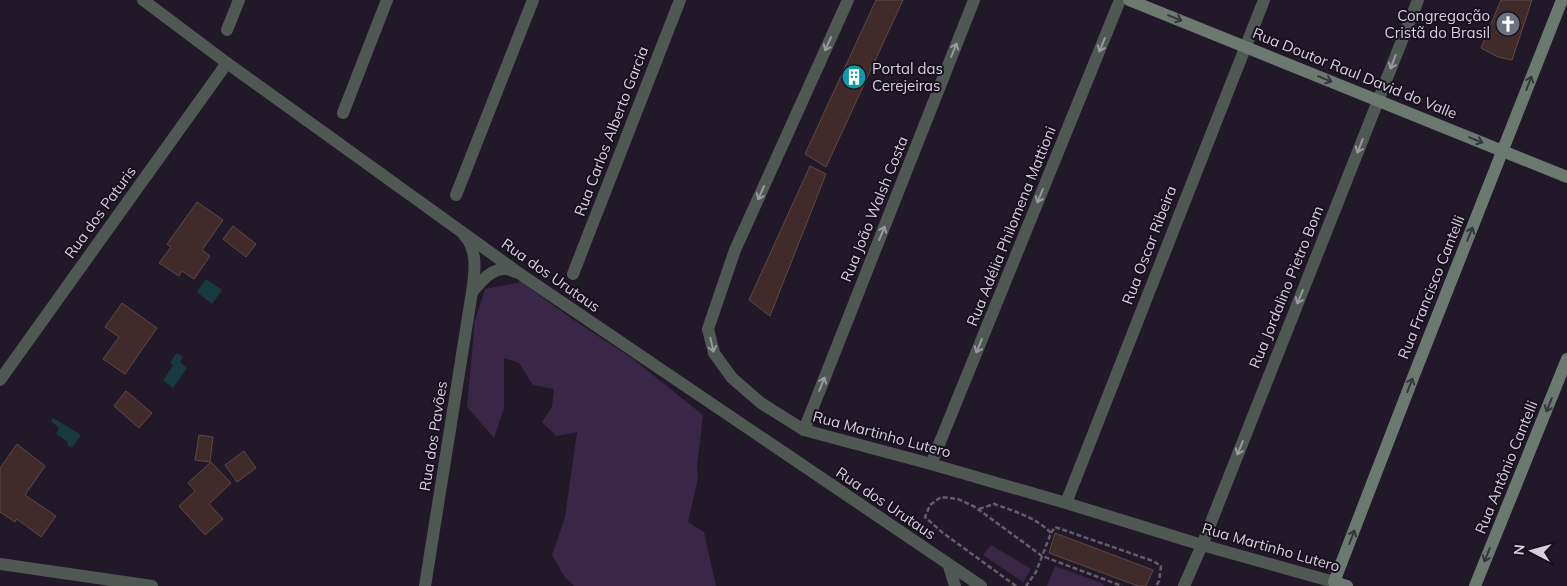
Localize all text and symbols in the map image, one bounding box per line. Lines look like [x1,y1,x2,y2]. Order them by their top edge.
place label: Congregação Cristã do Brasil [1385,6,1490,42]
church icon: Congregação Cristã do Brasil [1495,11,1521,37]
one-way arrow [1166,14,1182,23]
street label: Rua Doutor Raul David do Valle [1250,23,1460,123]
one-way arrow [823,36,832,51]
one-way arrow [1096,37,1106,52]
one-way arrow [950,42,959,58]
street label: Rua Carlos Alberto Garcia [570,43,652,219]
one-way arrow [1388,54,1397,69]
place label: Portal das Cerejeiras [872,59,943,95]
building icon: Portal das Cerejeiras [841,64,867,90]
one-way arrow [1317,74,1332,84]
one-way arrow [1525,76,1534,91]
street label: Rua Adélia Philomena Mattioni [962,123,1060,329]
street label: Rua João Walsh Costa [836,133,912,285]
one-way arrow [1468,135,1483,145]
one-way arrow [1355,138,1364,153]
street label: Rua dos Paturis [60,162,140,262]
street label: Rua Oscar Ribeira [1118,183,1180,307]
one-way arrow [756,185,766,200]
one-way arrow [1035,188,1045,203]
street label: Rua Jordalino Pietro Bom [1245,203,1327,371]
street label: Rua Francisco Cantelli [1393,212,1469,362]
one-way arrow [877,226,887,241]
one-way arrow [1465,227,1475,242]
street label: Rua dos Urutaus [498,234,604,316]
one-way arrow [1295,289,1304,304]
one-way arrow [708,336,717,352]
one-way arrow [974,338,983,353]
one-way arrow [818,377,827,393]
one-way arrow [1406,378,1415,393]
street label: Rua dos Pavões [415,380,451,492]
one-way arrow [1543,397,1552,412]
street label: Rua Antônio Cantelli [1471,398,1541,536]
street label: Rua Martinho Lutero [811,406,953,462]
one-way arrow [1235,440,1244,455]
street label: Rua dos Urutaus [832,463,940,543]
street label: Rua Martinho Lutero [1200,518,1342,576]
north arrow [1507,526,1557,576]
one-way arrow [1347,530,1357,545]
text: N [1510,543,1529,556]
one-way arrow [1482,547,1492,562]

